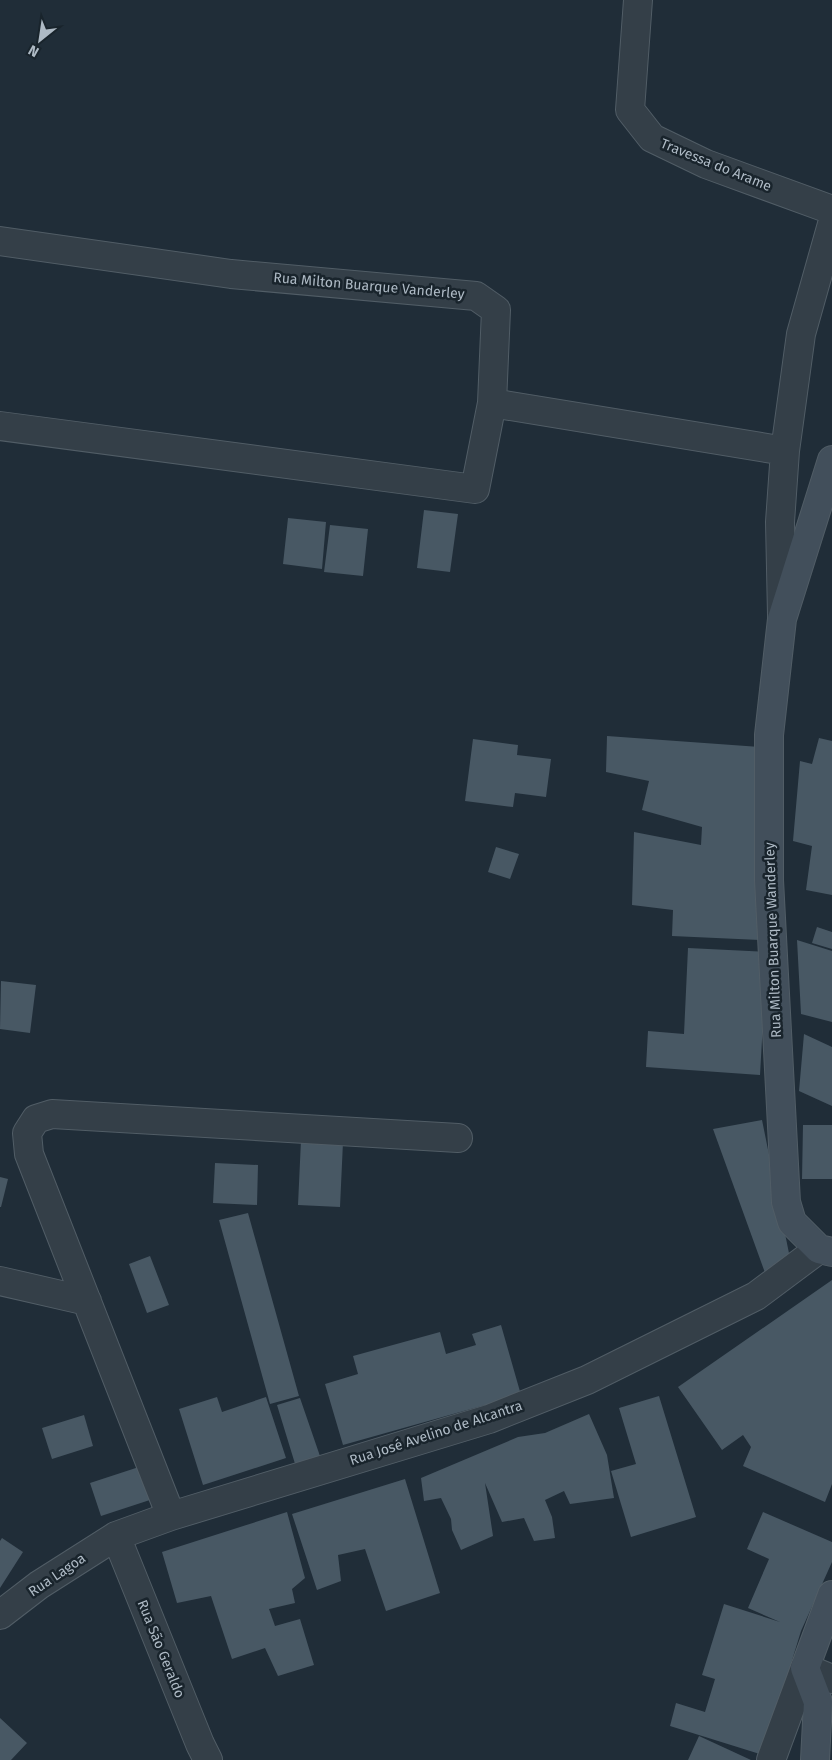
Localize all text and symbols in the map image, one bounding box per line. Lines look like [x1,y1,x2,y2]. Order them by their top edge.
north arrow [15,15,65,65]
text: N [25,41,42,61]
street label: Travessa do Arame [658,135,774,195]
street label: Rua Milton Buarque Vanderley [273,269,465,303]
street label: Rua Milton Buarque Wanderley [761,842,785,1038]
street label: Rua José Avelino de Alcantra [347,1397,525,1469]
street label: Rua Lagoa [25,1550,89,1600]
street label: Rua São Geraldo [134,1597,188,1701]

